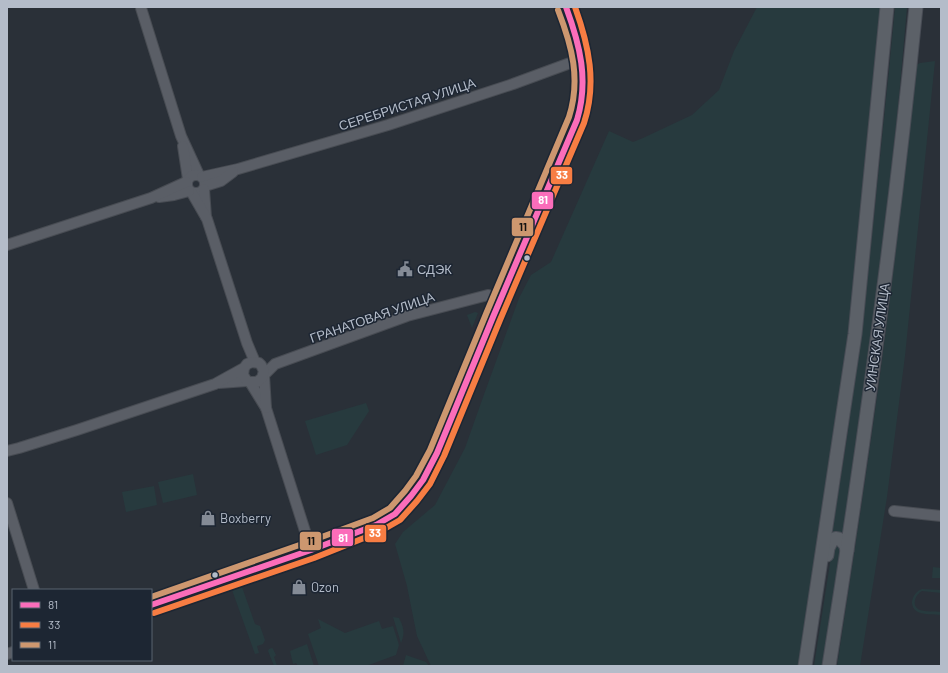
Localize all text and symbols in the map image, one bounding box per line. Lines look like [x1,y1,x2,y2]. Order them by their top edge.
street label: СЕРЕБРИСТАЯ УЛИЦА [336,74,478,134]
line badge: 33 [550,166,573,185]
text: 33 [556,168,568,181]
line badge: 81 [531,191,554,210]
text: 81 [538,193,548,206]
line badge: 11 [511,217,534,237]
text: 11 [519,220,527,233]
unlabelled marker [522,253,532,263]
public building icon: СДЭК [396,260,414,278]
place label: СДЭК [417,261,452,277]
street label: УИНСКАЯ УЛИЦА [862,282,893,392]
street label: ГРАНАТОВАЯ УЛИЦА [308,288,437,346]
shop icon: Boxberry [199,509,217,527]
place label: Boxberry [220,510,271,526]
line badge: 33 [364,524,387,543]
text: 33 [369,526,381,539]
line badge: 81 [331,528,354,547]
line badge: 11 [299,531,322,551]
text: 81 [338,531,348,544]
text: 11 [307,534,315,547]
unlabelled marker [210,570,220,580]
shop icon: Ozon [290,578,308,596]
place label: Ozon [311,579,339,595]
legend [12,589,152,661]
text: 81 [48,597,58,611]
text: 33 [48,617,60,631]
text: 11 [48,637,56,651]

